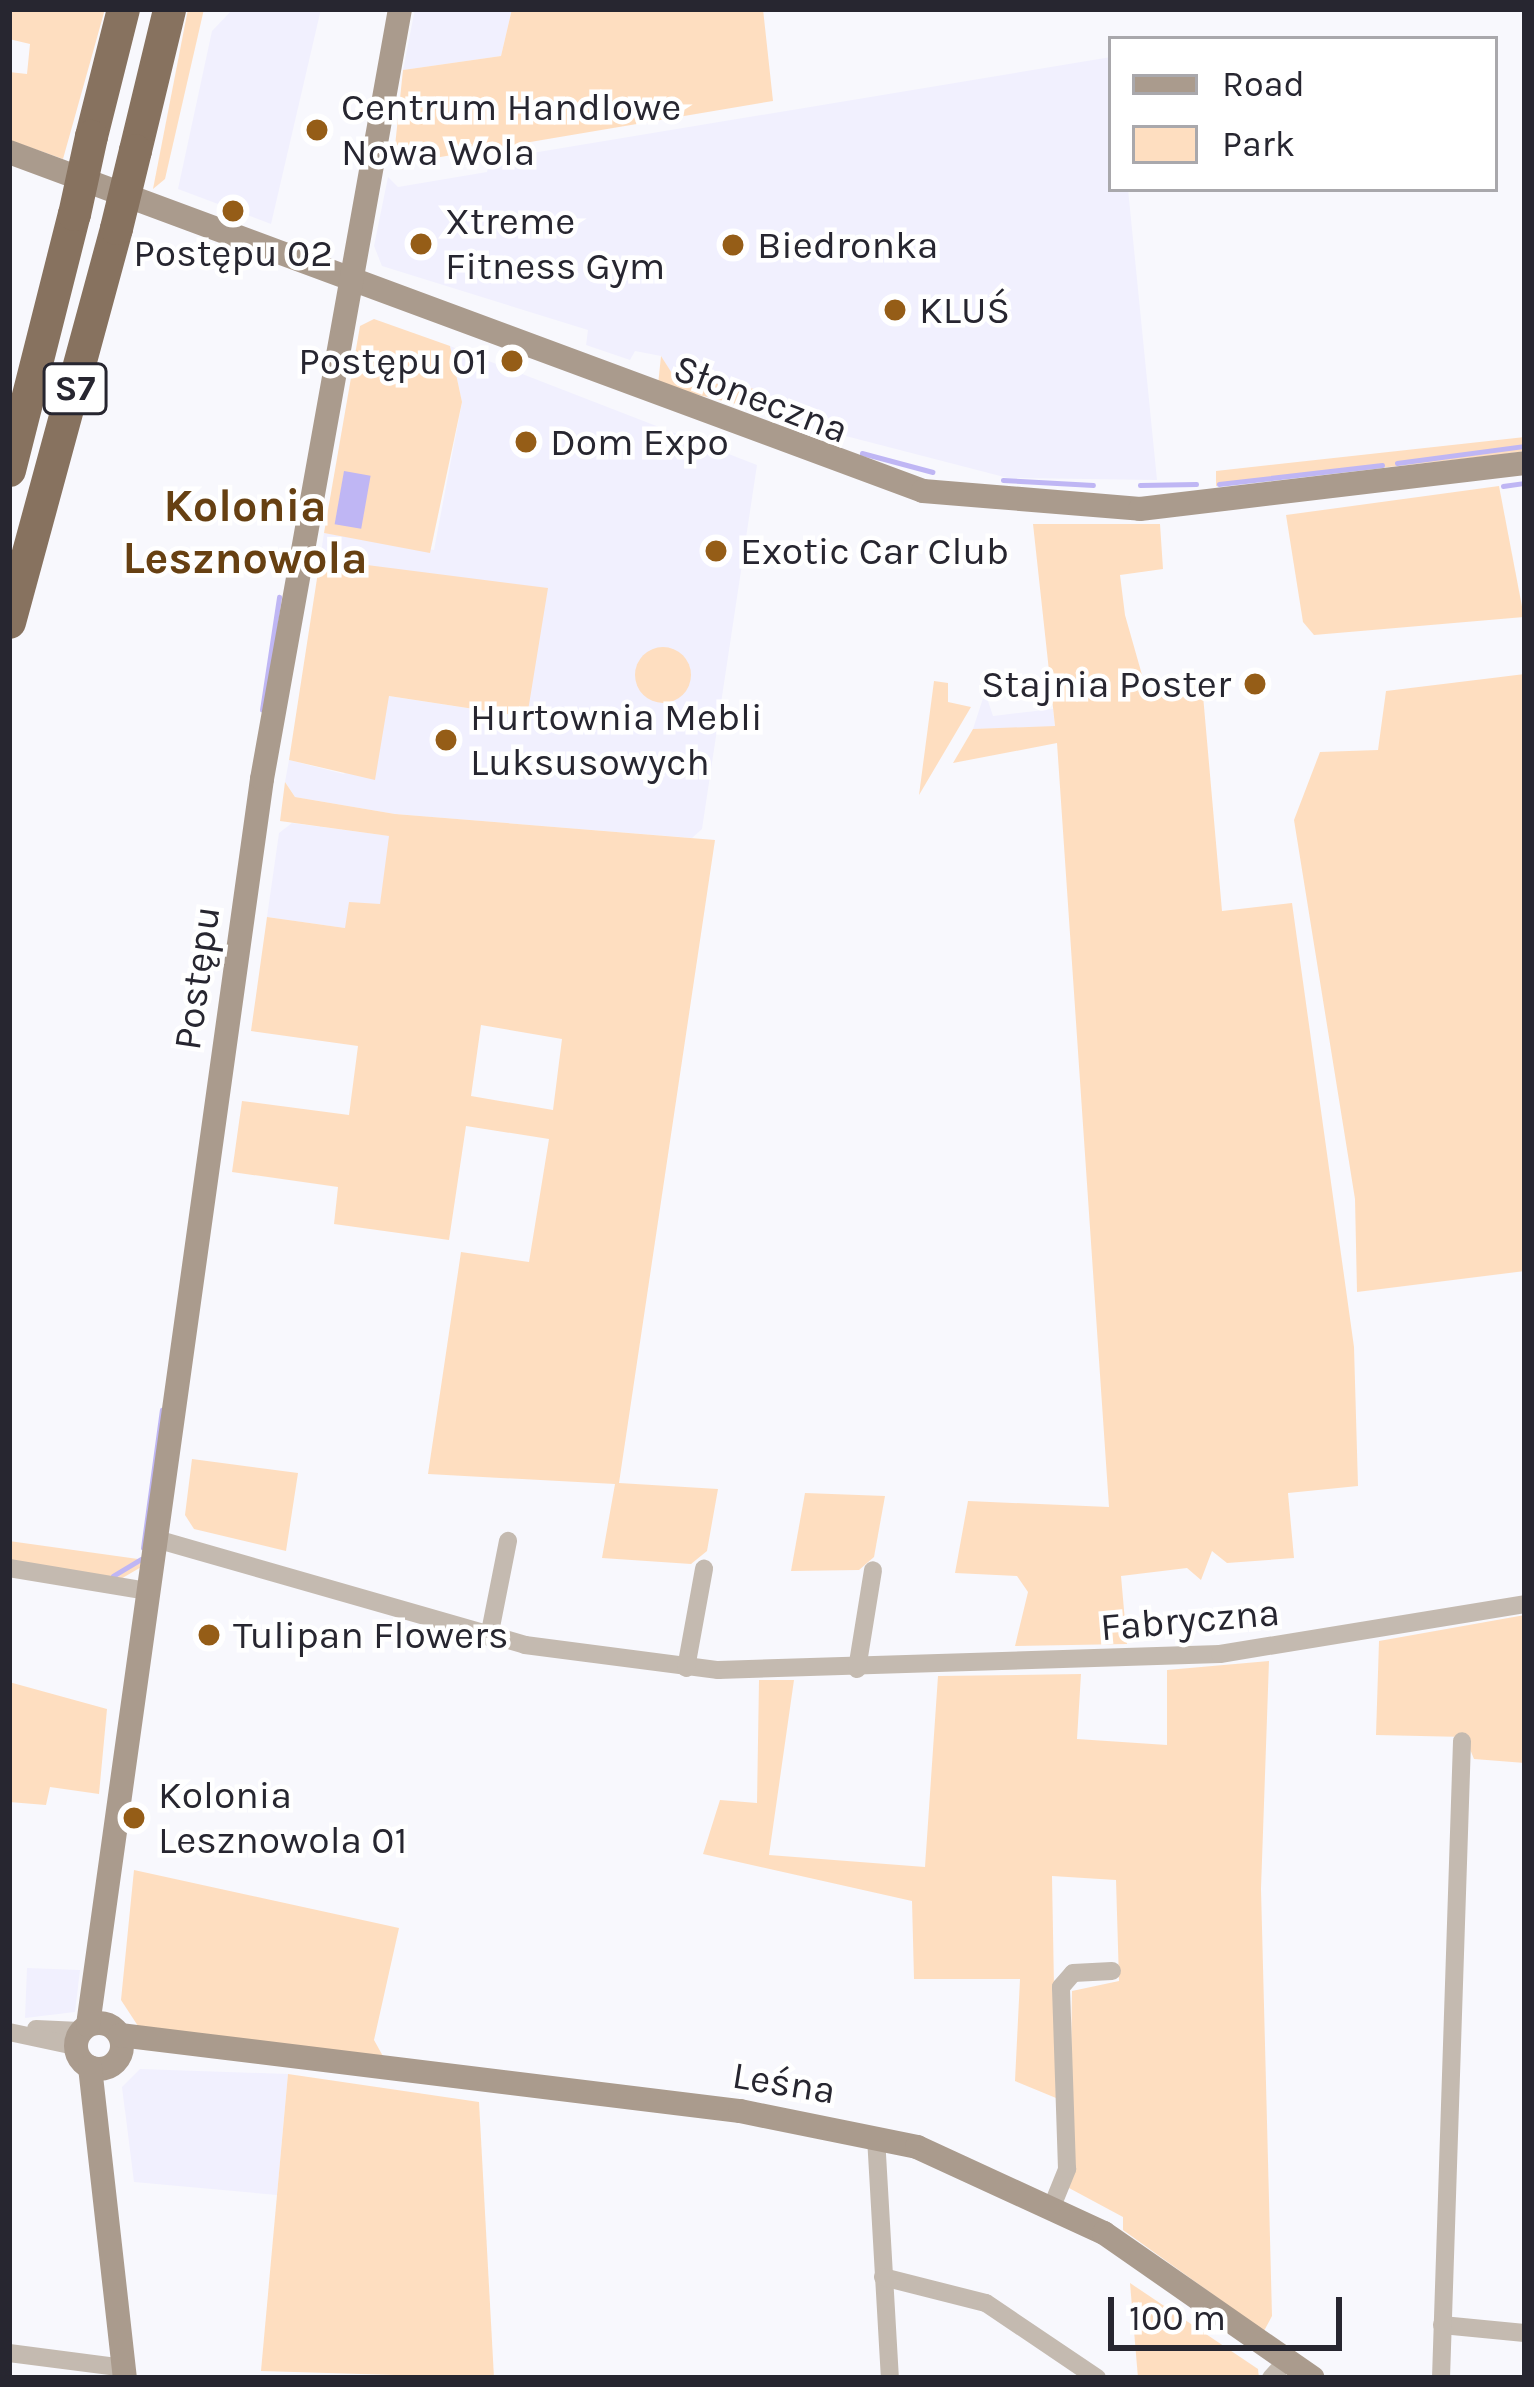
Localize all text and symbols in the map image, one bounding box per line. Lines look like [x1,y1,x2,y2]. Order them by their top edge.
legend [1108,36,1498,192]
text: Road [1222,63,1305,105]
place label: Centrum Handlowe Nowa Wola [341,85,681,176]
marker: Centrum Handlowe Nowa Wola [304,117,330,143]
text: Park [1222,123,1295,165]
marker: Postępu 02 [220,198,246,224]
place label: Xtreme Fitness Gym [445,199,665,290]
place label: Biedronka [757,222,938,268]
place label: Postępu 02 [133,230,333,276]
marker: Xtreme Fitness Gym [408,231,434,257]
marker: Biedronka [720,232,746,258]
place label: KLUŚ [919,287,1010,333]
marker: KLUŚ [882,297,908,323]
place label: Postępu 01 [298,338,488,384]
street label: Słoneczna [667,344,855,454]
marker: Postępu 01 [499,348,525,374]
road number: S7 [42,359,108,419]
place label: Dom Expo [550,419,729,465]
marker: Dom Expo [513,429,539,455]
district label: Kolonia Lesznowola [122,480,368,586]
place label: Exotic Car Club [740,528,1009,574]
marker: Exotic Car Club [703,538,729,564]
place label: Stajnia Poster [981,661,1231,707]
marker: Stajnia Poster [1242,671,1268,697]
place label: Hurtownia Mebli Luksusowych [470,695,763,786]
marker: Hurtownia Mebli Luksusowych [433,727,459,753]
street label: Postępu [164,903,230,1053]
street label: Fabryczna [1098,1589,1282,1651]
place label: Tulipan Flowers [233,1612,509,1658]
marker: Tulipan Flowers [196,1622,222,1648]
place label: Kolonia Lesznowola 01 [158,1773,407,1864]
marker: Kolonia Lesznowola 01 [121,1805,147,1831]
street label: Leśna [729,2052,839,2114]
scale bar [1114,2273,1348,2347]
text: 100 m [1129,2297,1226,2339]

